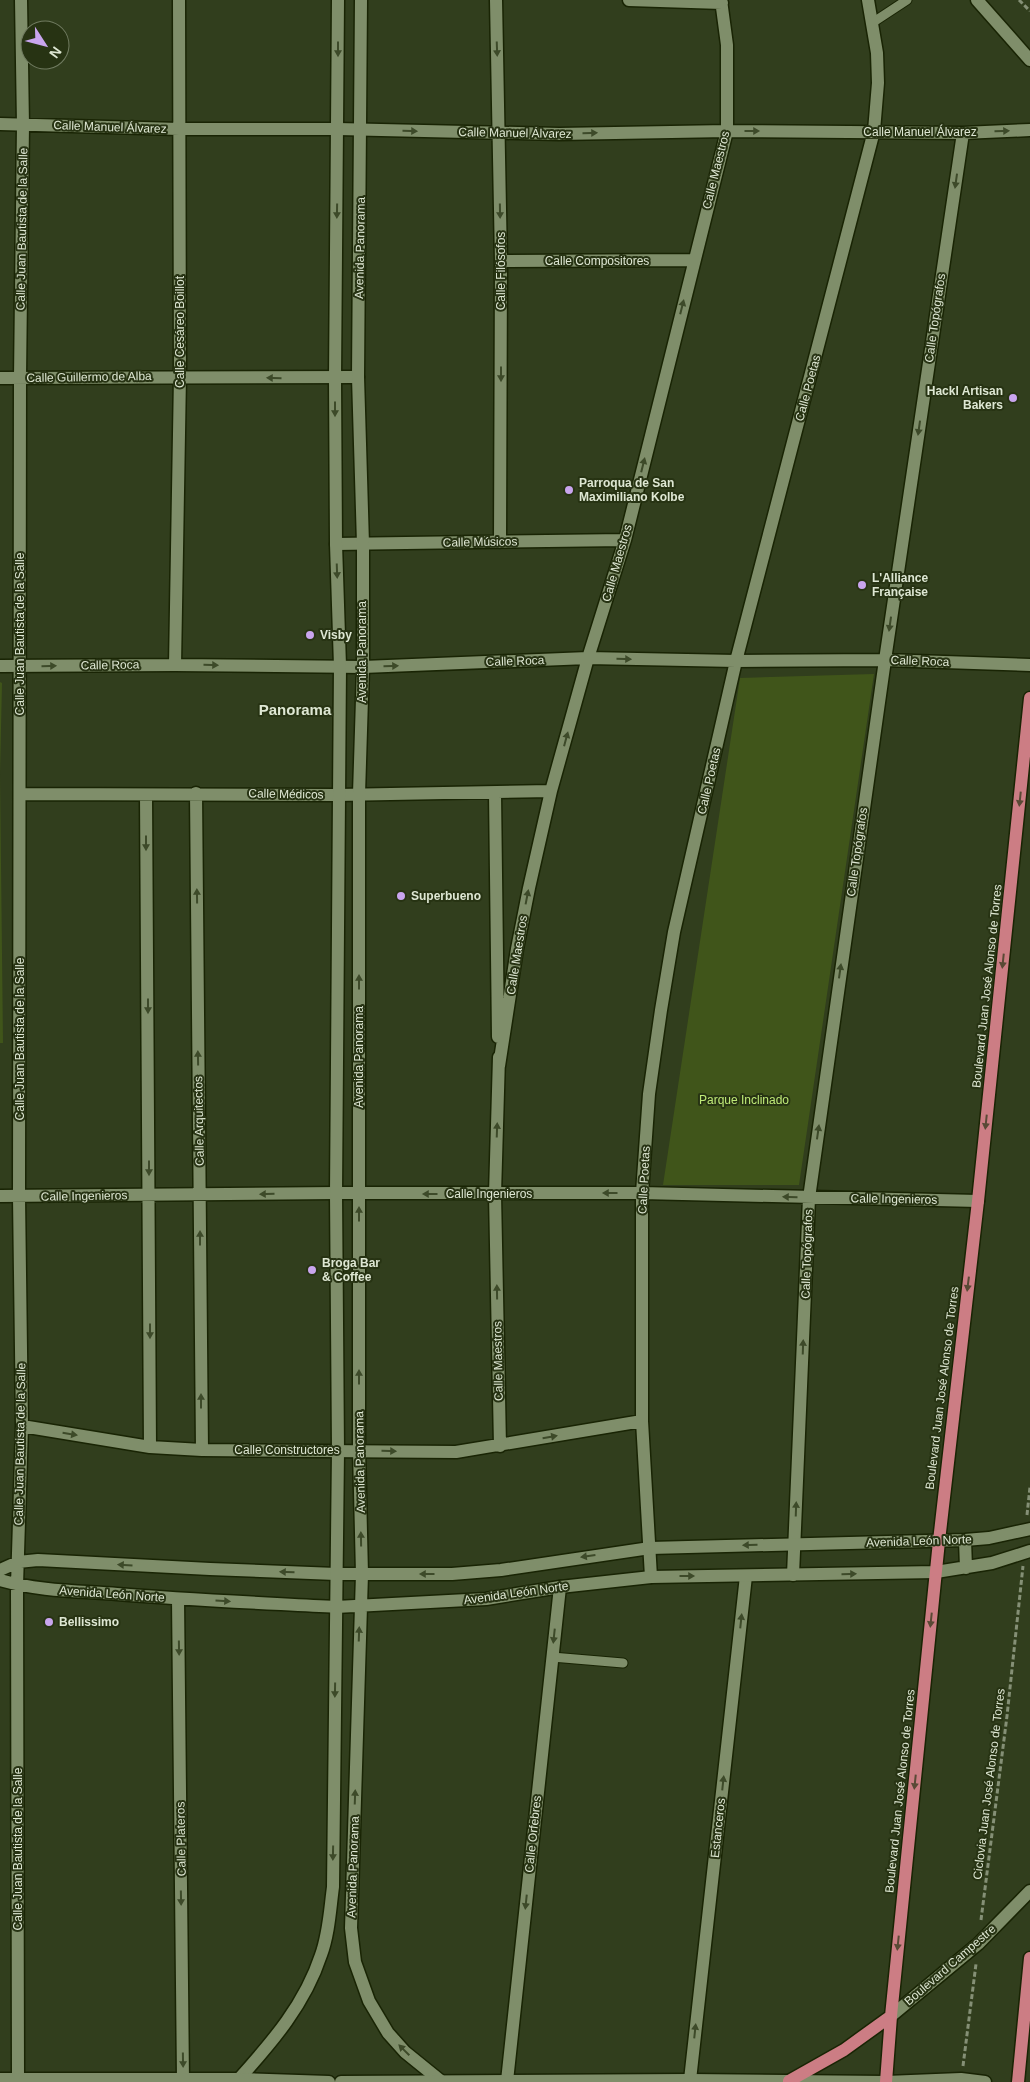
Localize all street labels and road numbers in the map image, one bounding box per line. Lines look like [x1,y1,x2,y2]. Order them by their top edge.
street label: Calle Manuel Álvarez [53,117,167,136]
street label: Calle Manuel Álvarez [458,124,572,141]
street label: Calle Manuel Álvarez [863,124,977,139]
street label: Calle Maestros [700,129,732,211]
street label: Calle Juan Bautista de la Salle [14,147,30,311]
street label: Avenida Panorama [352,197,368,299]
street label: Calle Filósofos [494,232,508,310]
street label: Calle Compositores [545,254,649,268]
street label: Calle Topógrafos [922,273,948,363]
street label: Calle Cesáreo Boillot [173,275,187,388]
street label: Calle Poetas [792,353,824,423]
street label: Calle Guillermo de Alba [26,369,152,385]
street label: Calle Maestros [599,523,635,603]
street label: Calle Músicos [443,534,517,550]
street label: Calle Juan Bautista de la Salle [13,552,27,715]
street label: Avenida Panorama [355,601,369,703]
street label: Calle Roca [485,653,545,669]
street label: Calle Roca [890,653,950,669]
street label: Calle Roca [81,657,140,673]
street label: Calle Poetas [695,746,723,816]
street label: Calle Médicos [248,786,324,802]
street label: Calle Topógrafos [844,807,870,897]
street label: Boulevard Juan José Alonso de Torres [969,884,1005,1088]
street label: Calle Maestros [504,914,530,996]
street label: Calle Juan Bautista de la Salle [13,957,27,1120]
street label: Avenida Panorama [352,1006,366,1108]
street label: Calle Arquitectos [191,1076,207,1166]
street label: Calle Poetas [635,1146,653,1214]
street label: Calle Ingenieros [446,1187,532,1201]
street label: Calle Ingenieros [41,1188,127,1204]
street label: Calle Ingenieros [851,1191,937,1207]
street label: Calle Topógrafos [798,1209,816,1299]
street label: Boulevard Juan José Alonso de Torres [923,1286,961,1490]
street label: Calle Maestros [490,1321,506,1401]
street label: Calle Juan Bautista de la Salle [12,1362,28,1526]
street label: Avenida Panorama [352,1411,368,1513]
street label: Calle Constructores [234,1443,340,1457]
street label: Avenida León Norte [866,1532,972,1550]
street label: Avenida León Norte [463,1579,570,1607]
street label: Avenida León Norte [59,1583,166,1605]
street label: Ciclovia Juan José Alonso de Torres [970,1688,1008,1880]
street label: Boulevard Juan José Alonso de Torres [882,1689,918,1893]
street label: Calle Juan Bautista de la Salle [11,1767,25,1930]
street label: Calle Orfebres [522,1795,544,1873]
street label: Estanceros [708,1797,728,1859]
street label: Calle Plateros [173,1802,189,1876]
street label: Avenida Panorama [344,1816,362,1918]
street label: Boulevard Campestre [902,1921,999,2008]

